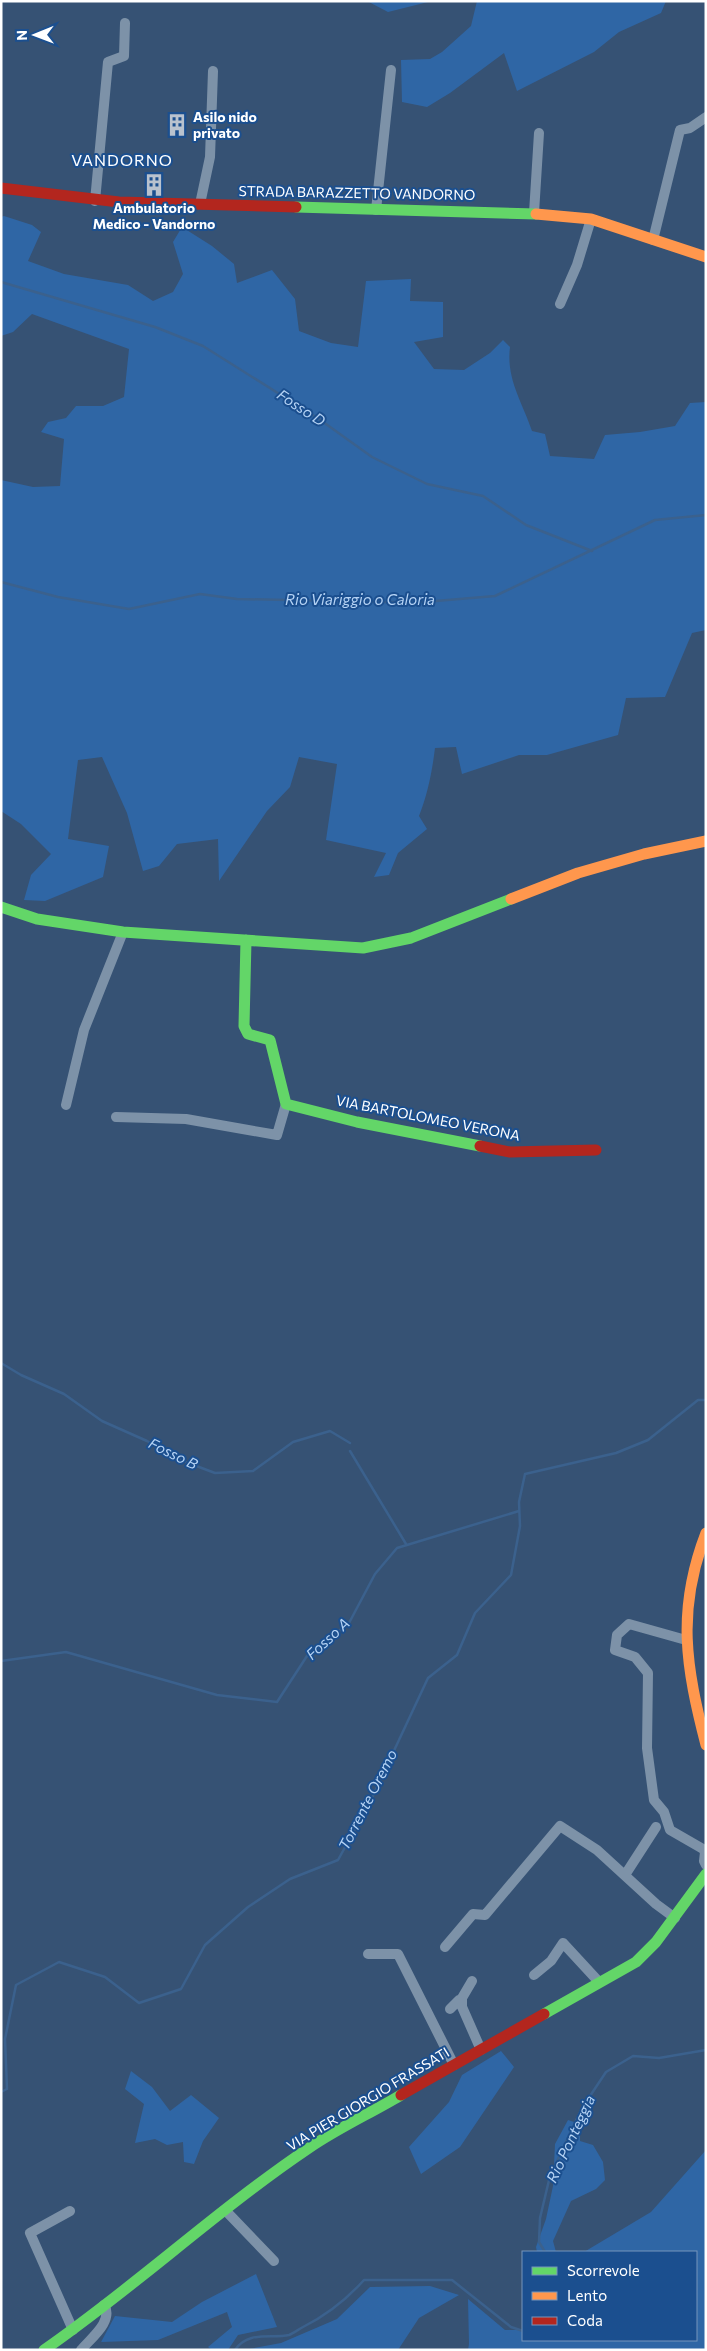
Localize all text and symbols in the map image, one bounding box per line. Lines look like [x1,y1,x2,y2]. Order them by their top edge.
north arrow [10,10,60,60]
text: N [13,30,30,41]
place label: Asilo nido privato [193,108,257,141]
building icon: Asilo nido privato [164,112,190,138]
district label: VANDORNO [71,150,173,169]
building icon: Ambulatorio Medico - Vandorno [141,172,167,198]
street label: STRADA BARAZZETTO VANDORNO [239,182,475,203]
place label: Ambulatorio Medico - Vandorno [93,199,215,232]
water label: Fosso D [274,385,329,429]
water label: Rio Viariggio o Caloria [285,590,435,608]
street label: VIA BARTOLOMEO VERONA [335,1091,522,1144]
water label: Fosso B [146,1434,201,1473]
water label: Fosso A [302,1614,353,1663]
water label: Torrente Oremo [334,1746,400,1853]
street label: VIA PIER GIORGIO FRASSATI [283,2043,452,2154]
water label: Rio Ponteggia [542,2092,598,2185]
legend [522,2251,697,2341]
text: Scorrevole [567,2261,640,2279]
text: Lento [567,2286,607,2304]
text: Coda [567,2311,603,2329]

